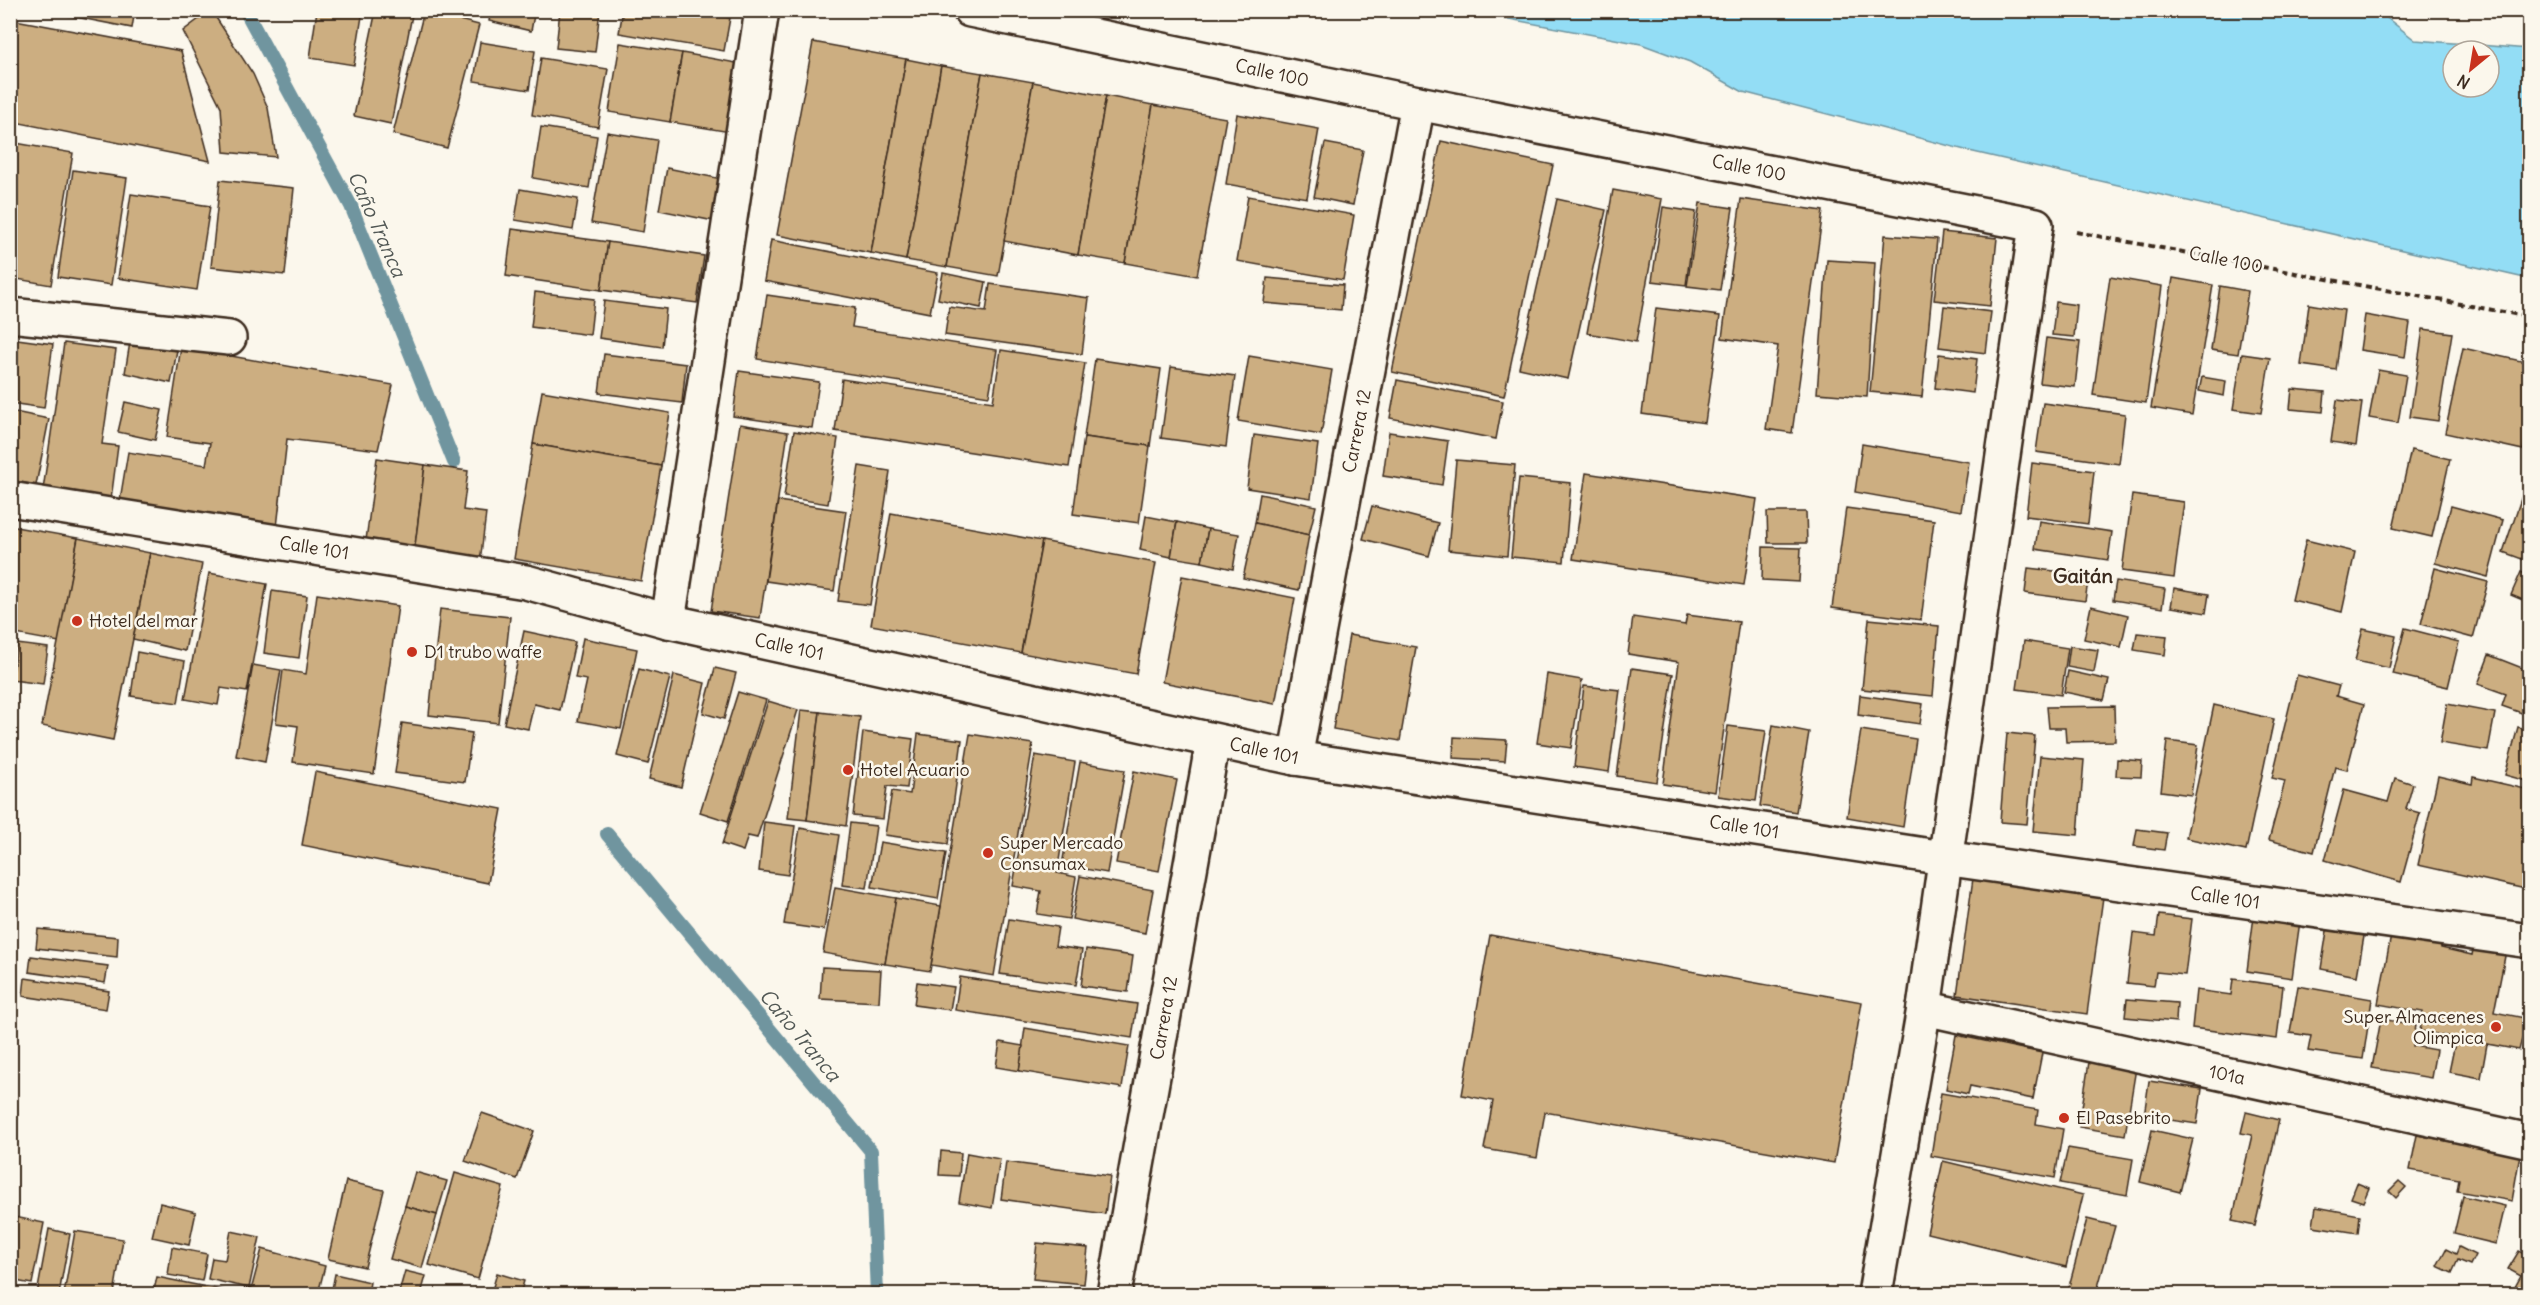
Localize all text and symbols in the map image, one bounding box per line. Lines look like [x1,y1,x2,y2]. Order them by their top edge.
north arrow [2441,39,2501,99]
street label: Calle 100 [1233,53,1311,92]
text: N [2454,71,2473,93]
street label: Calle 100 [1710,149,1788,186]
water label: Caño Tranca [343,167,413,282]
street label: Calle 100 [2187,241,2265,278]
street label: Carrera 12 [1337,387,1376,475]
street label: Calle 101 [278,531,351,564]
district label: Gaitán [2053,563,2113,588]
place label: Hotel del mar [89,609,198,632]
marker: Hotel del mar [70,614,84,628]
street label: Calle 101 [752,628,826,665]
place label: D1 trubo waffe [424,640,542,663]
marker: D1 trubo waffe [405,645,419,659]
street label: Calle 101 [1227,732,1301,769]
place label: Hotel Acuario [860,758,970,781]
marker: Hotel Acuario [841,763,855,777]
street label: Calle 101 [1708,810,1781,843]
place label: Super Mercado Consumax [1000,831,1123,875]
marker: Super Mercado Consumax [981,846,995,860]
street label: Calle 101 [2189,881,2261,914]
street label: Carrera 12 [1145,974,1182,1062]
water label: Caño Tranca [754,983,847,1087]
place label: Super Almacenes Olimpica [2343,1005,2484,1049]
marker: Super Almacenes Olimpica [2489,1020,2503,1034]
street label: 101a [2207,1059,2247,1090]
place label: El Pasebrito [2076,1106,2171,1129]
marker: El Pasebrito [2057,1111,2071,1125]

